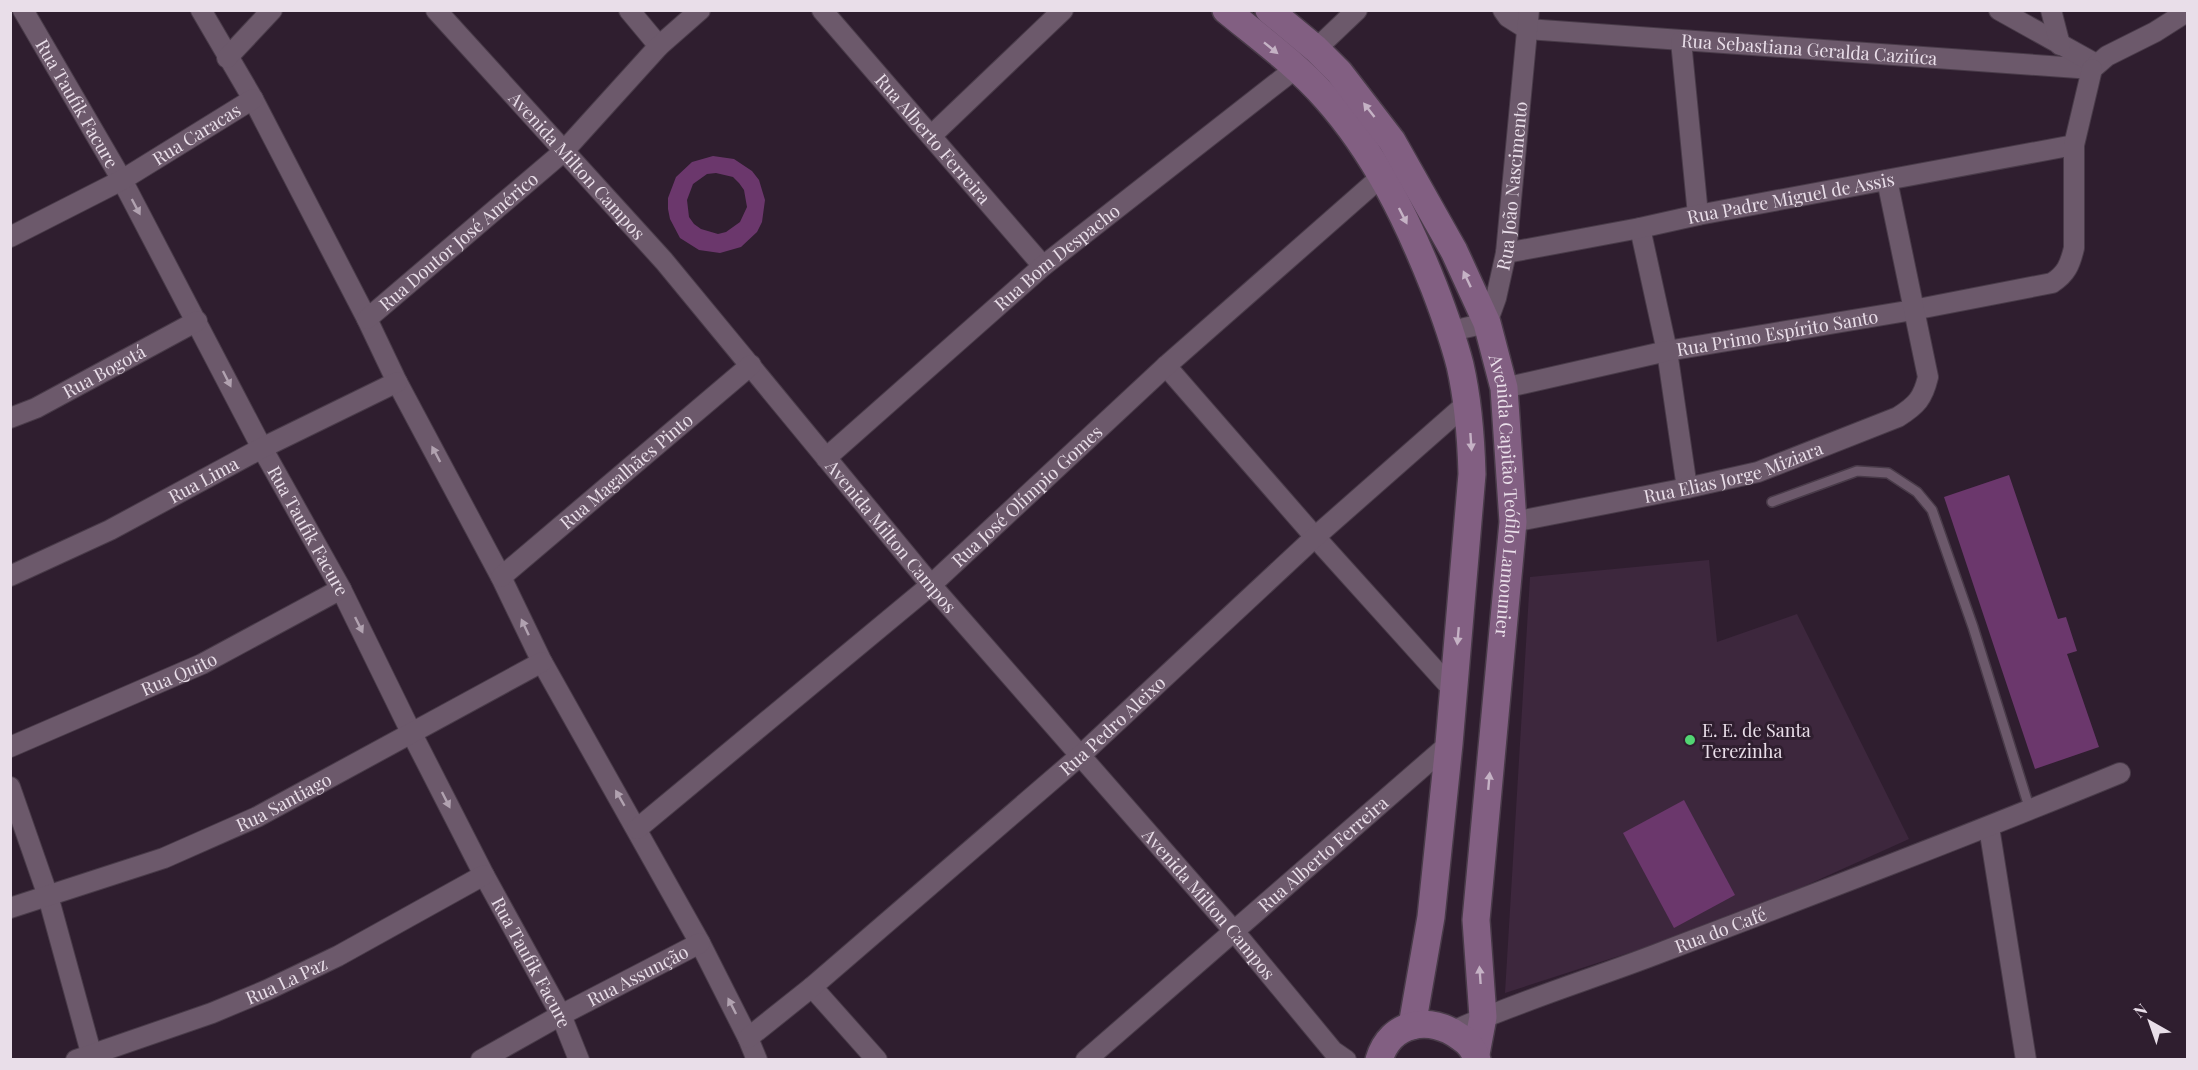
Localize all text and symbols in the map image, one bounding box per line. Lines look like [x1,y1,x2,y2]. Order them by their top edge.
street label: Rua Sebastiana Geralda Caziúca [1680,28,1938,70]
street label: Rua Taufik Facure [30,34,124,172]
one-way arrow [1263,41,1279,54]
street label: Rua Alberto Ferreira [870,68,996,209]
street label: Avenida Milton Campos [503,86,651,245]
street label: Rua Caracas [148,98,245,170]
street label: Rua João Nascimento [1491,100,1532,273]
one-way arrow [1363,103,1375,119]
street label: Rua Doutor José Américo [374,166,543,316]
street label: Rua Padre Miguel de Assis [1685,167,1896,229]
one-way arrow [131,198,141,215]
street label: Rua Bom Despacho [989,198,1125,316]
one-way arrow [1398,208,1408,225]
one-way arrow [1462,270,1471,287]
street label: Rua Primo Espírito Santo [1675,304,1880,361]
street label: Rua Bogotá [58,339,150,404]
street label: Avenida Capitão Teófilo Lamounier [1483,351,1525,638]
one-way arrow [222,371,232,388]
street label: Rua Magalhães Pinto [554,408,698,534]
street label: Rua José Olímpio Gomes [946,420,1107,572]
one-way arrow [1466,432,1475,451]
street label: Rua Elias Jorge Miziara [1642,436,1826,508]
one-way arrow [431,445,441,462]
street label: Rua Lima [164,451,242,508]
street label: Avenida Milton Campos [820,454,962,618]
street label: Rua Taufik Facure [262,461,354,600]
one-way arrow [354,617,363,634]
one-way arrow [521,619,530,636]
one-way arrow [1453,626,1463,645]
street label: Rua Quito [137,646,221,701]
street label: Rua Pedro Aleixo [1054,670,1171,781]
place label: E. E. de Santa Terezinha [1702,718,1811,763]
marker: E. E. de Santa Terezinha [1683,733,1697,747]
street label: Rua Santiago [232,767,336,837]
one-way arrow [1484,771,1494,790]
one-way arrow [614,790,625,806]
one-way arrow [441,791,450,808]
street label: Rua Alberto Ferreira [1253,791,1393,917]
street label: Avenida Milton Campos [1137,822,1281,984]
street label: Rua Taufik Facure [486,893,577,1031]
street label: Rua do Café [1671,901,1770,958]
street label: Rua Assunção [583,939,692,1012]
street label: Rua La Paz [242,951,331,1010]
one-way arrow [1475,965,1484,984]
north arrow [2120,992,2180,1052]
one-way arrow [728,998,737,1015]
text: N [2129,998,2152,1022]

